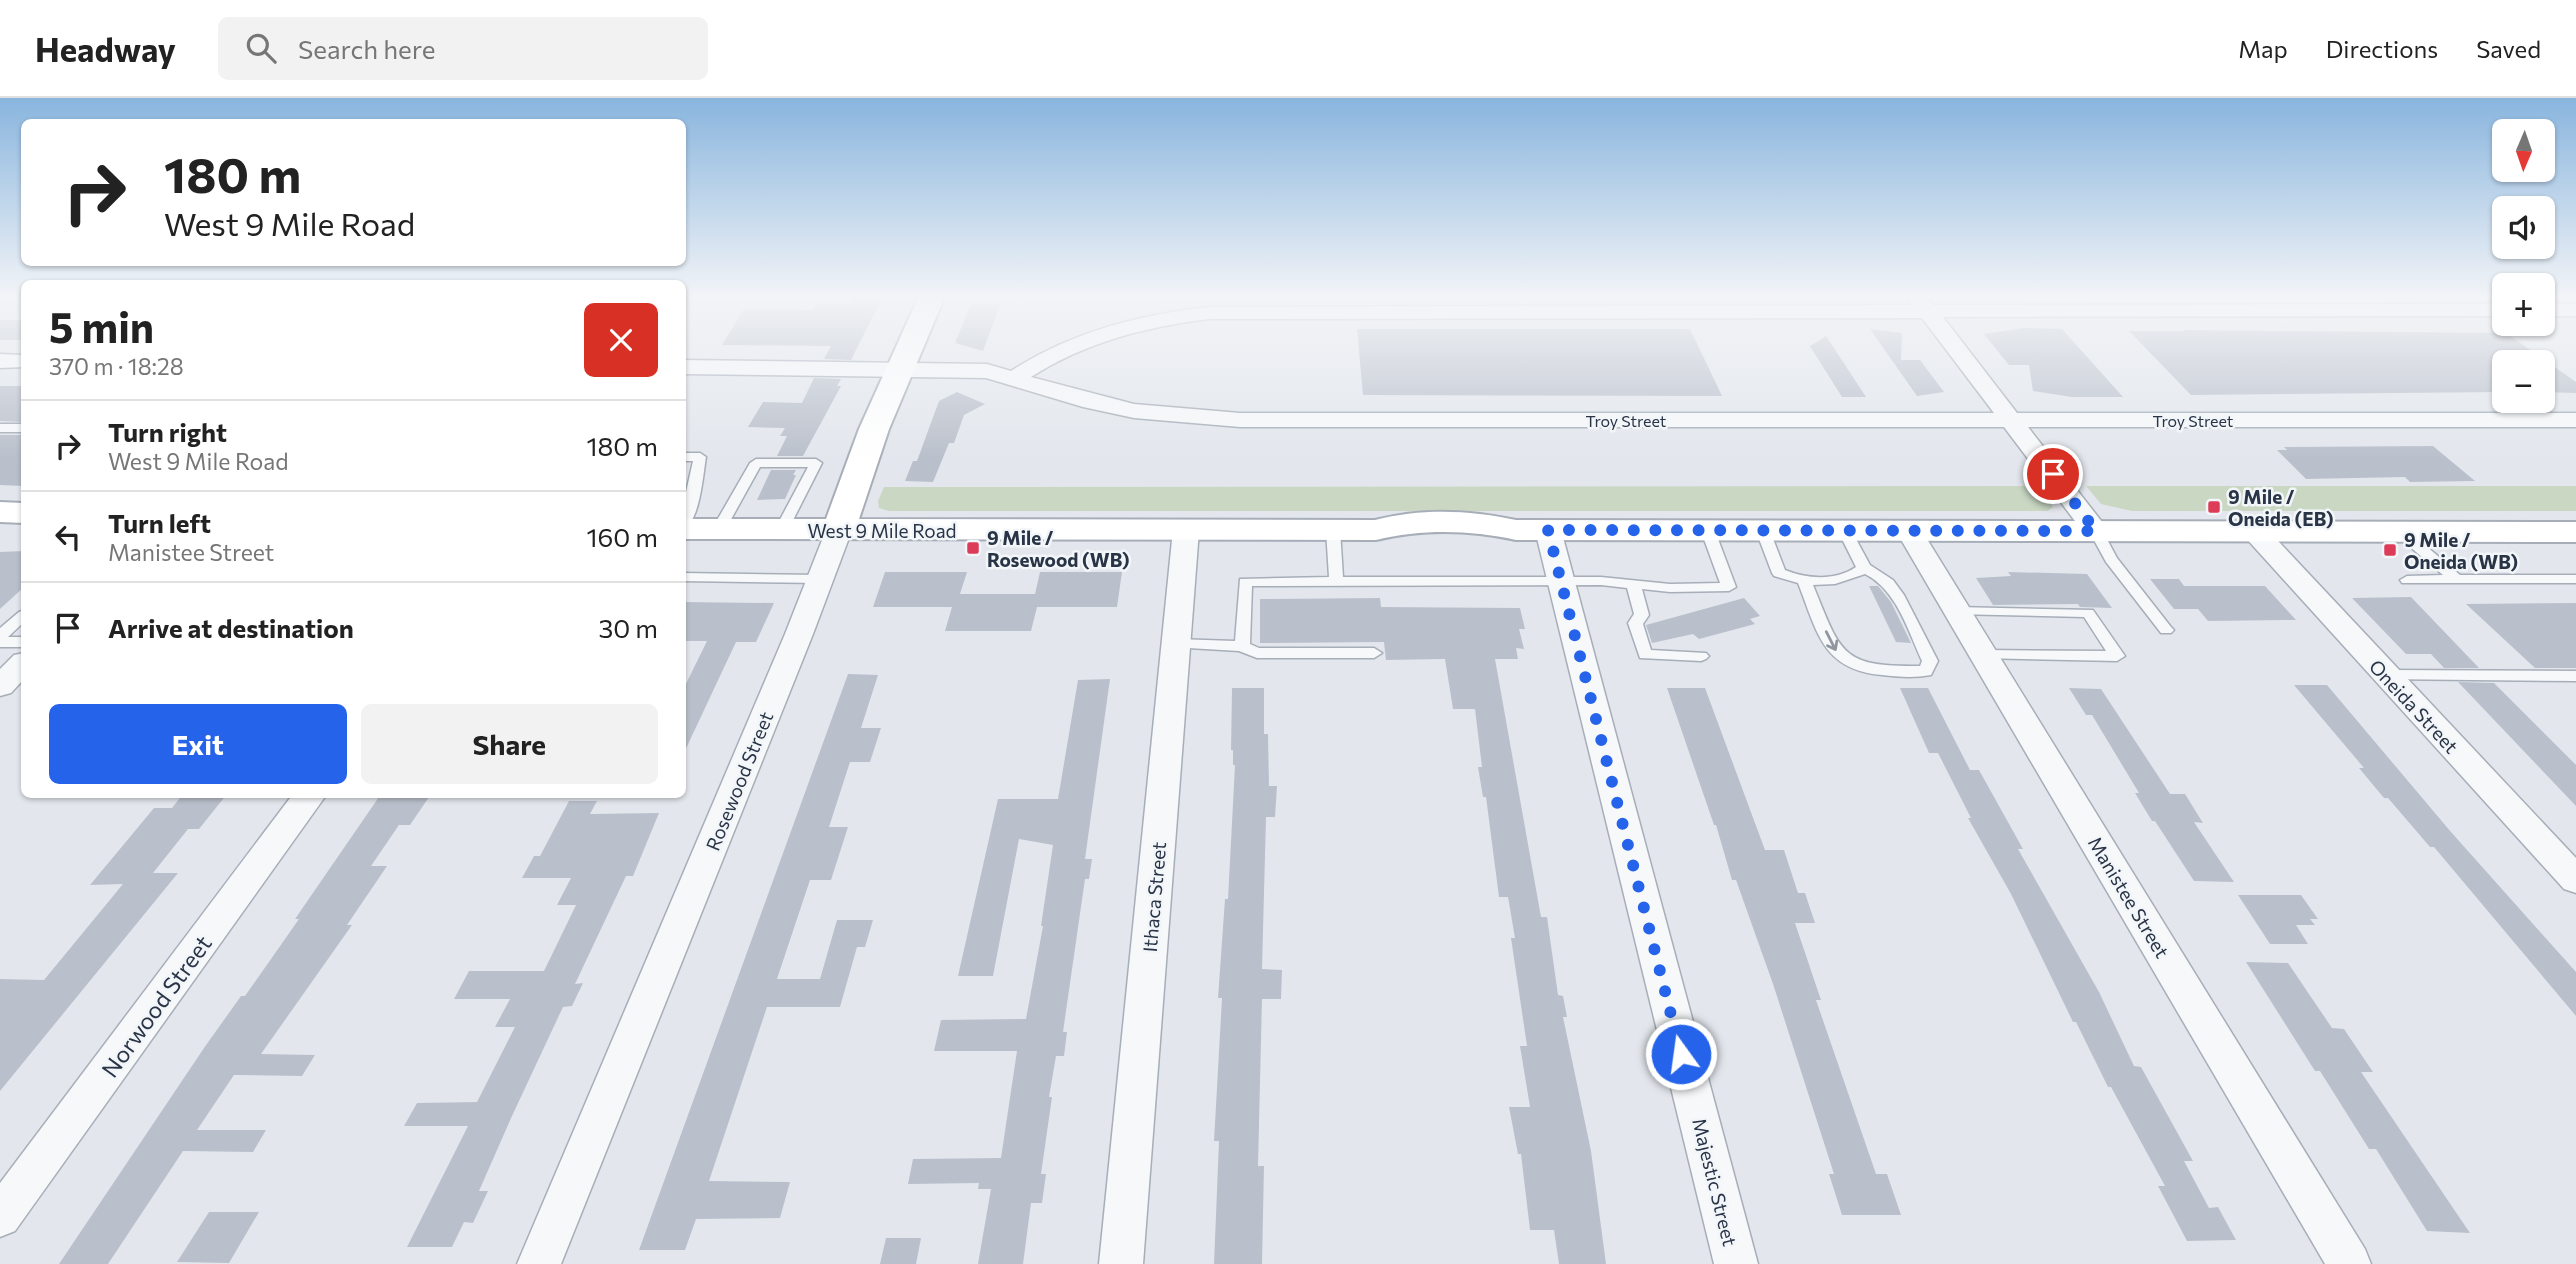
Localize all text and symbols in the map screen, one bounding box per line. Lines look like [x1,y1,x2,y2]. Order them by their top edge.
search box [218,17,708,80]
text: Headway [35,28,176,69]
icon: search [242,29,280,67]
text: Search here [298,33,436,64]
text: Map [2238,34,2288,63]
text: Directions [2326,34,2438,63]
text: Saved [2476,34,2541,63]
north arrow [2492,119,2555,182]
map controls [2492,119,2555,413]
text: 180 m [164,143,301,203]
icon: right [49,147,140,238]
button: sound [2492,196,2555,259]
text: West 9 Mile Road [164,203,415,243]
button: + [2492,273,2555,336]
text: 5 min [49,300,154,352]
button: close [584,303,658,377]
button: − [2492,350,2555,413]
text: 370 m · 18:28 [49,352,184,380]
street label: Troy Street [1586,411,1667,430]
street label: Troy Street [2153,411,2234,430]
text: Turn right [108,416,227,447]
icon: right [49,427,87,465]
text: 180 m [586,430,658,461]
pin [2023,444,2083,504]
text: West 9 Mile Road [108,447,289,475]
icon: arrive [2034,455,2072,493]
place label: 9 Mile / Oneida (EB) [2228,485,2334,530]
marker: 9 Mile / Oneida (EB) [2206,499,2222,515]
text: Turn left [108,507,211,538]
icon: left [49,518,87,556]
street label: West 9 Mile Road [807,519,957,542]
text: 160 m [586,521,658,552]
place label: 9 Mile / Rosewood (WB) [987,526,1130,571]
place label: 9 Mile / Oneida (WB) [2404,528,2518,573]
text: Manistee Street [108,538,274,566]
marker: 9 Mile / Rosewood (WB) [965,540,981,556]
marker: 9 Mile / Oneida (WB) [2382,542,2398,558]
icon: arrive [49,609,87,647]
text: Arrive at destination [108,612,354,643]
text: 30 m [599,612,658,643]
one-way arrow [1825,631,1838,652]
street label: Oneida Street [2365,654,2463,758]
button: Exit [49,704,347,784]
button: Share [361,704,658,784]
street label: Rosewood Street [701,708,777,854]
street label: Manistee Street [2084,832,2174,962]
street label: Ithaca Street [1138,841,1170,953]
street label: Norwood Street [95,930,217,1082]
position arrow [1644,1017,1718,1091]
street label: Majestic Street [1688,1116,1742,1248]

